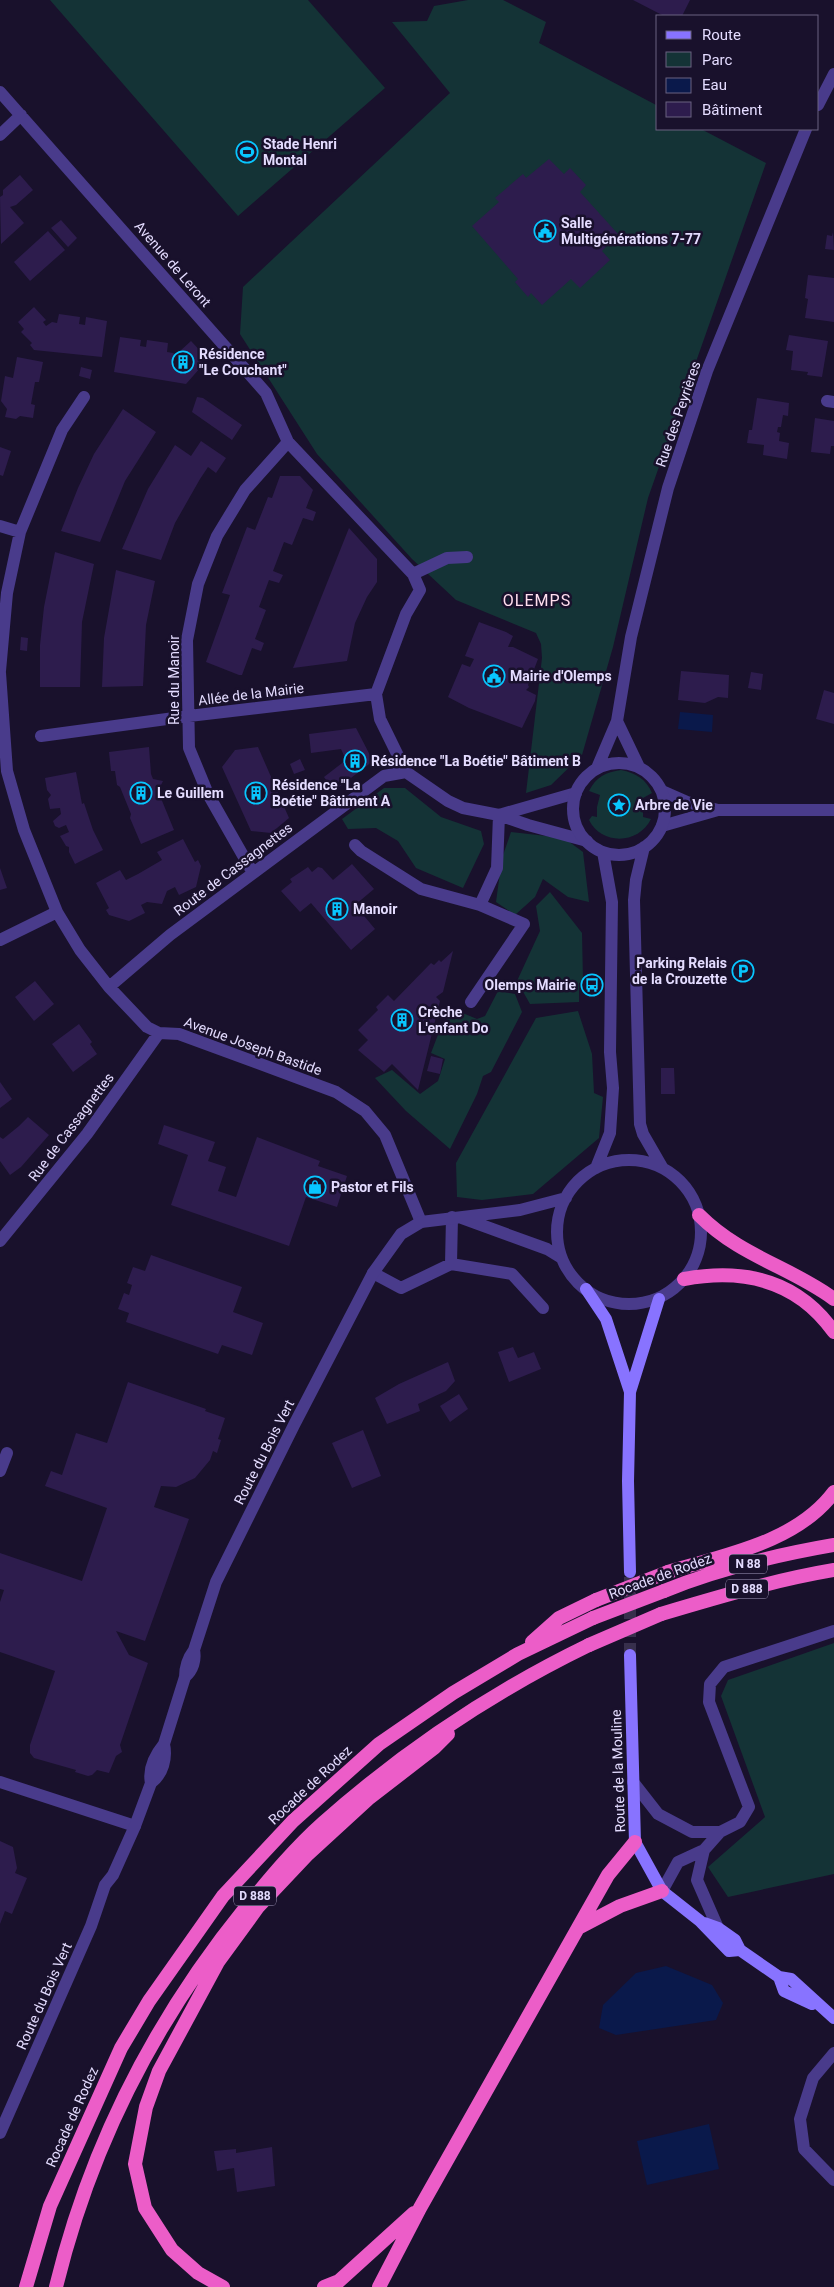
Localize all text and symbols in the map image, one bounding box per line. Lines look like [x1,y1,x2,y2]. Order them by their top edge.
legend [656,15,819,130]
text: Route [702,26,741,44]
text: Parc [702,51,732,69]
text: Eau [702,76,727,94]
text: Bâtiment [702,101,762,119]
place label: Stade Henri Montal [263,136,337,168]
sports icon: Stade Henri Montal [235,140,259,164]
place label: Salle Multigénérations 7-77 [561,215,701,247]
street label: Avenue de Leront [132,218,215,310]
public building icon: Salle Multigénérations 7-77 [533,219,557,243]
place label: Résidence "Le Couchant" [199,346,287,378]
building icon: Résidence "Le Couchant" [171,350,195,374]
street label: Rue des Peyrières [652,359,704,469]
district label: OLEMPS [503,591,571,610]
street label: Rue du Manoir [166,635,182,725]
public building icon: Mairie d'Olemps [482,664,506,688]
place label: Mairie d'Olemps [510,668,612,684]
street label: Allée de la Mairie [197,680,305,708]
building icon: Résidence "La Boétie" Bâtiment B [343,749,367,773]
place label: Résidence "La Boétie" Bâtiment B [371,753,581,769]
place label: Résidence "La Boétie" Bâtiment A [272,777,391,809]
building icon: Le Guillem [129,781,153,805]
building icon: Résidence "La Boétie" Bâtiment A [244,781,268,805]
place label: Le Guillem [157,785,224,801]
place icon: Arbre de Vie [607,793,631,817]
place label: Arbre de Vie [635,797,713,813]
street label: Route de Cassagnettes [171,819,295,919]
building icon: Manoir [325,897,349,921]
place label: Manoir [353,901,397,917]
place label: Parking Relais de la Crouzette [632,955,727,987]
parking icon: Parking Relais de la Crouzette [731,959,755,983]
bus stop icon: Olemps Mairie [580,973,604,997]
place label: Olemps Mairie [485,977,576,993]
place label: Crèche L'enfant Do [418,1004,489,1036]
building icon: Crèche L'enfant Do [390,1008,414,1032]
street label: Avenue Joseph Bastide [182,1014,324,1078]
street label: Rue de Cassagnettes [25,1070,117,1184]
shop icon: Pastor et Fils [303,1175,327,1199]
place label: Pastor et Fils [331,1179,414,1195]
street label: Route du Bois Vert [231,1397,298,1507]
street label: Rocade de Rodez [607,1550,714,1602]
road number: N 88 [729,1555,767,1574]
road number: D 888 [726,1580,768,1598]
street label: Route de la Mouline [608,1709,628,1833]
street label: Rocade de Rodez [265,1742,355,1828]
road number: D 888 [234,1886,276,1905]
street label: Route du Bois Vert [13,1940,75,2052]
street label: Rocade de Rodez [43,2064,101,2170]

